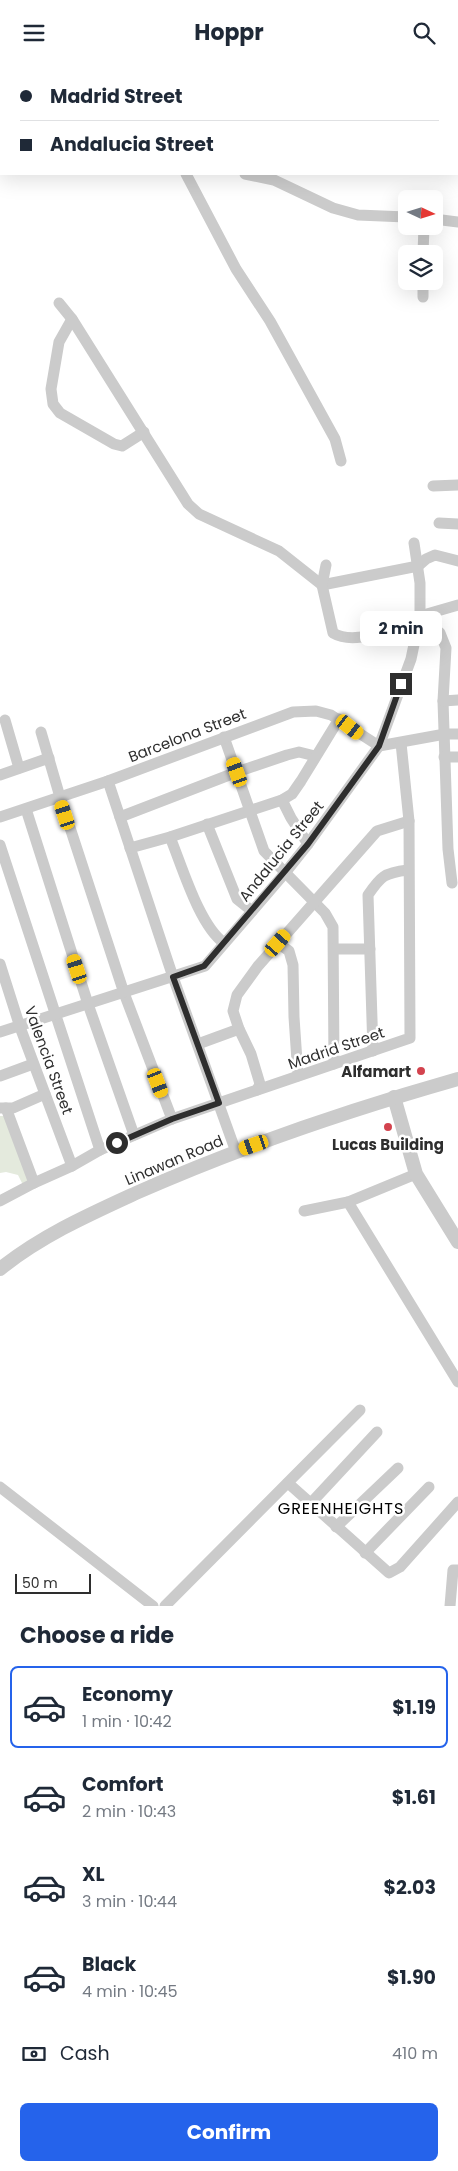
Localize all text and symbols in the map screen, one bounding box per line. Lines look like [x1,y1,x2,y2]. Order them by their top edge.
text: Hoppr [194,17,264,48]
icon: menu [20,19,48,47]
icon: search [410,19,438,47]
text: Madrid Street [50,83,183,110]
text: Andalucia Street [50,131,214,158]
north arrow [398,190,442,235]
map controls [398,190,443,290]
button: layers [398,245,443,290]
callout: 2 min [360,611,442,647]
text: 2 min [379,617,423,640]
route end [390,673,412,695]
street label: Barcelona Street [125,703,249,767]
car [333,712,366,742]
car [224,755,249,789]
street label: Andalucia Street [234,796,328,906]
car [53,798,76,832]
car [262,927,293,959]
car [65,952,88,986]
street label: Valencia Street [20,1003,78,1117]
street label: Madrid Street [285,1022,387,1074]
place label: Alfamart [341,1061,411,1082]
marker: Alfamart [415,1065,427,1077]
car [145,1066,170,1100]
marker: Lucas Building [382,1121,394,1133]
street label: Linawan Road [122,1130,226,1190]
route start [106,1132,128,1154]
car [237,1133,270,1157]
place label: Lucas Building [332,1134,444,1155]
district label: GREENHEIGHTS [278,1497,404,1520]
scale bar [15,1571,91,1594]
text: 50 m [22,1573,58,1593]
text: Choose a ride [20,1620,174,1651]
text: Economy [82,1681,173,1708]
icon: car [22,1685,67,1730]
text: $1.19 [392,1694,436,1721]
text: 1 min · 10:42 [82,1710,172,1733]
text: Comfort [82,1771,164,1798]
icon: car [22,1775,67,1820]
text: $1.61 [392,1784,436,1811]
text: 2 min · 10:43 [82,1800,176,1823]
text: XL [82,1861,105,1888]
icon: car [22,1865,67,1910]
text: $2.03 [383,1874,436,1901]
text: 3 min · 10:44 [82,1890,177,1913]
text: Black [82,1951,136,1978]
icon: car [22,1955,67,2000]
text: $1.90 [387,1964,436,1991]
text: 4 min · 10:45 [82,1980,178,2003]
icon: cash [20,2040,48,2068]
text: Cash [60,2040,110,2067]
text: 410 m [392,2042,438,2065]
button: Confirm [20,2103,438,2161]

